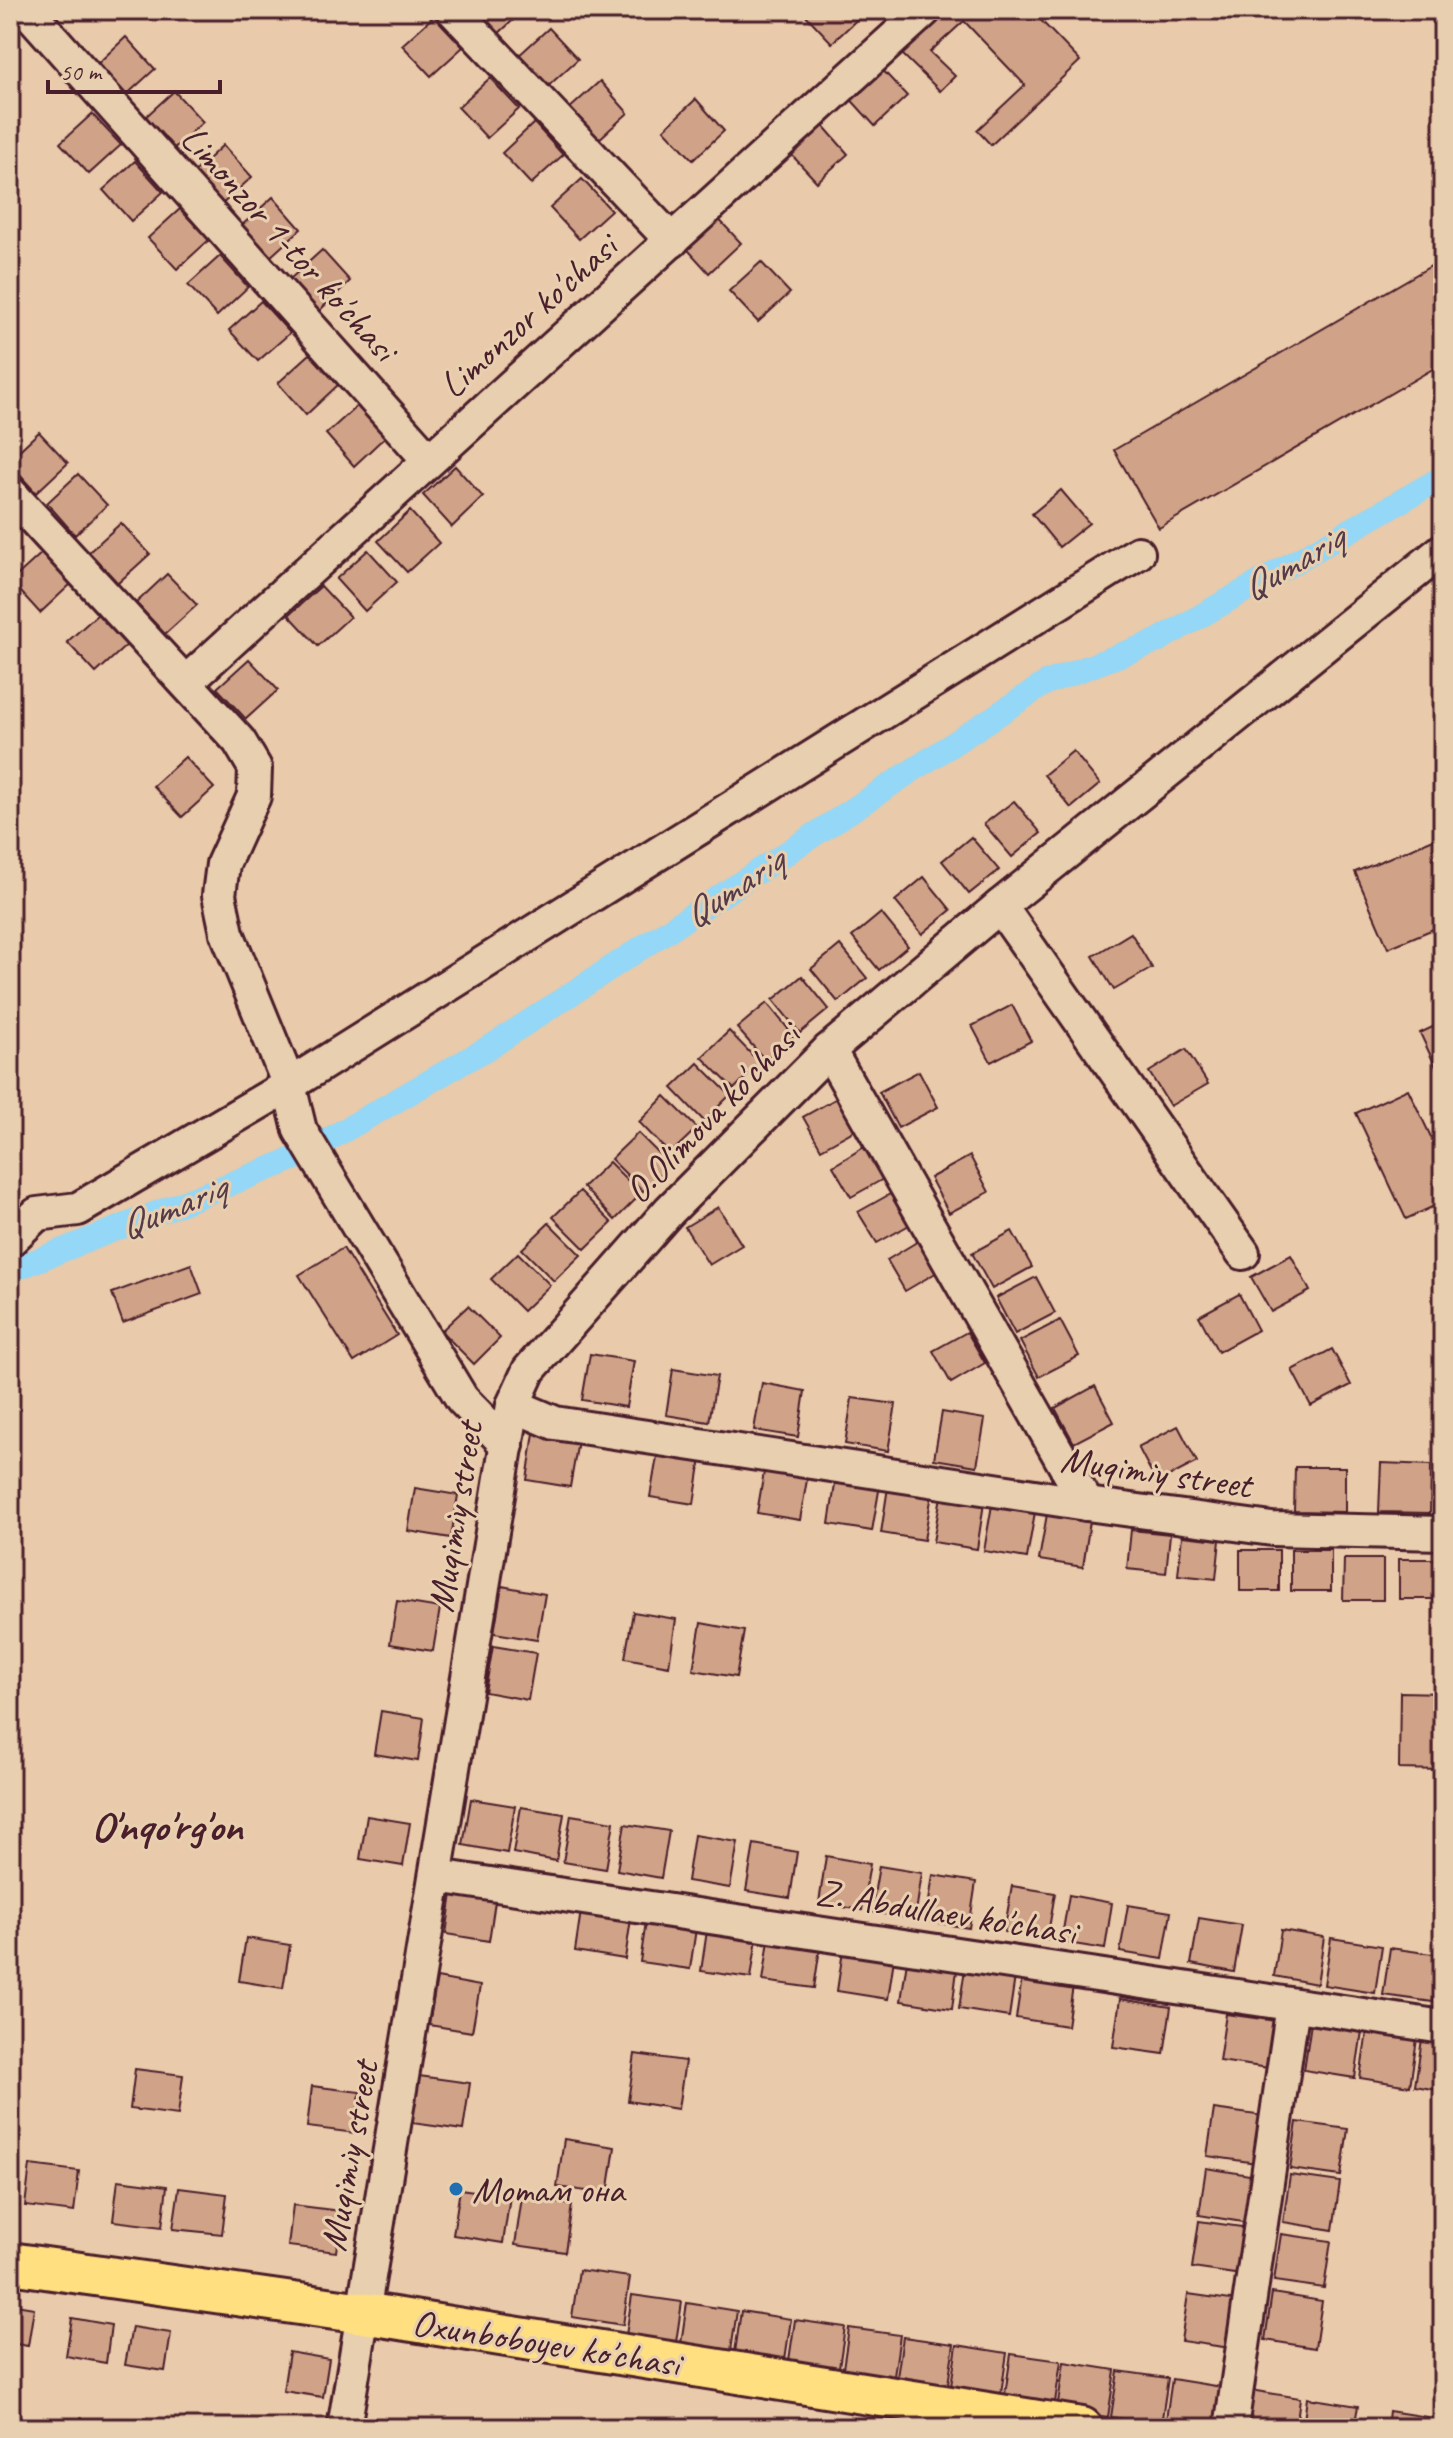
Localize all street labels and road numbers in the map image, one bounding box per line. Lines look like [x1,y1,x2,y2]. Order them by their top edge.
street label: Limonzor 1-tor ko'chasi [171,115,410,374]
street label: Limonzor ko'chasi [429,221,629,408]
street label: O.Olimova ko'chasi [614,1010,813,1213]
street label: Muqimiy street [417,1415,494,1615]
street label: Muqimiy street [1058,1435,1257,1509]
street label: Z. Abdullaev ko'chasi [813,1868,1083,1956]
street label: Muqimiy street [309,2054,389,2254]
street label: Oxunboboyev ko'chasi [409,2299,687,2388]

